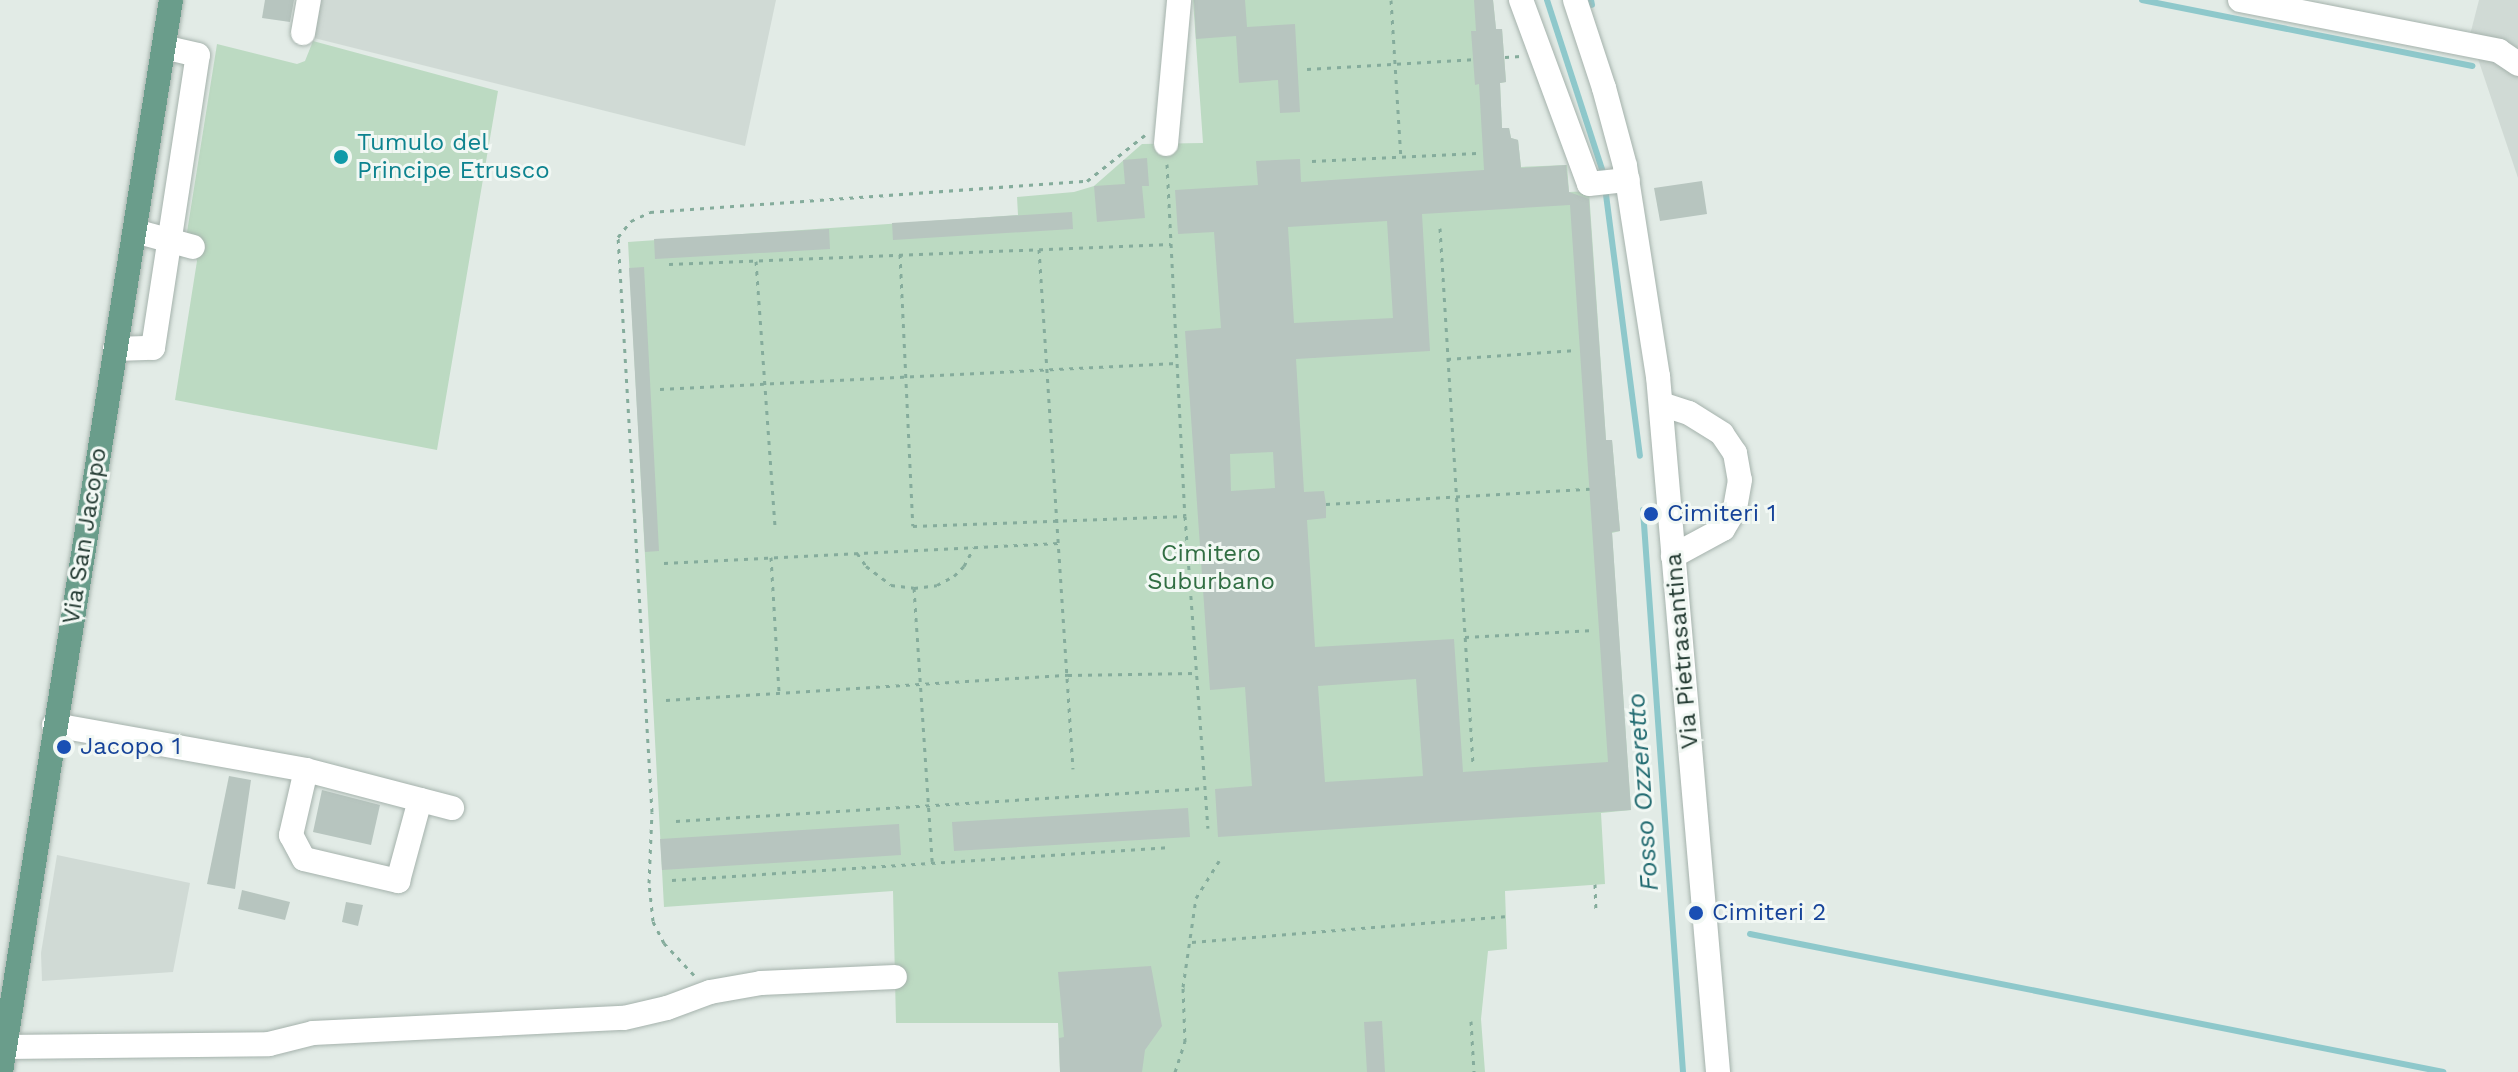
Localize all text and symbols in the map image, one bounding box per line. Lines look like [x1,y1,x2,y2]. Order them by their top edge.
place label: Tumulo del Principe Etrusco [357,129,550,185]
marker: Tumulo del Principe Etrusco [332,148,350,166]
street label: Via San Jacopo [57,445,113,627]
place label: Cimiteri 1 [1667,500,1777,528]
marker: Cimiteri 1 [1642,505,1660,523]
park label: Cimitero Suburbano [1147,540,1275,596]
street label: Via Pietrasantina [1659,552,1705,750]
water label: Fosso Ozzeretto [1621,692,1665,892]
place label: Jacopo 1 [80,733,182,761]
marker: Jacopo 1 [55,738,73,756]
place label: Cimiteri 2 [1712,899,1826,927]
marker: Cimiteri 2 [1687,904,1705,922]

